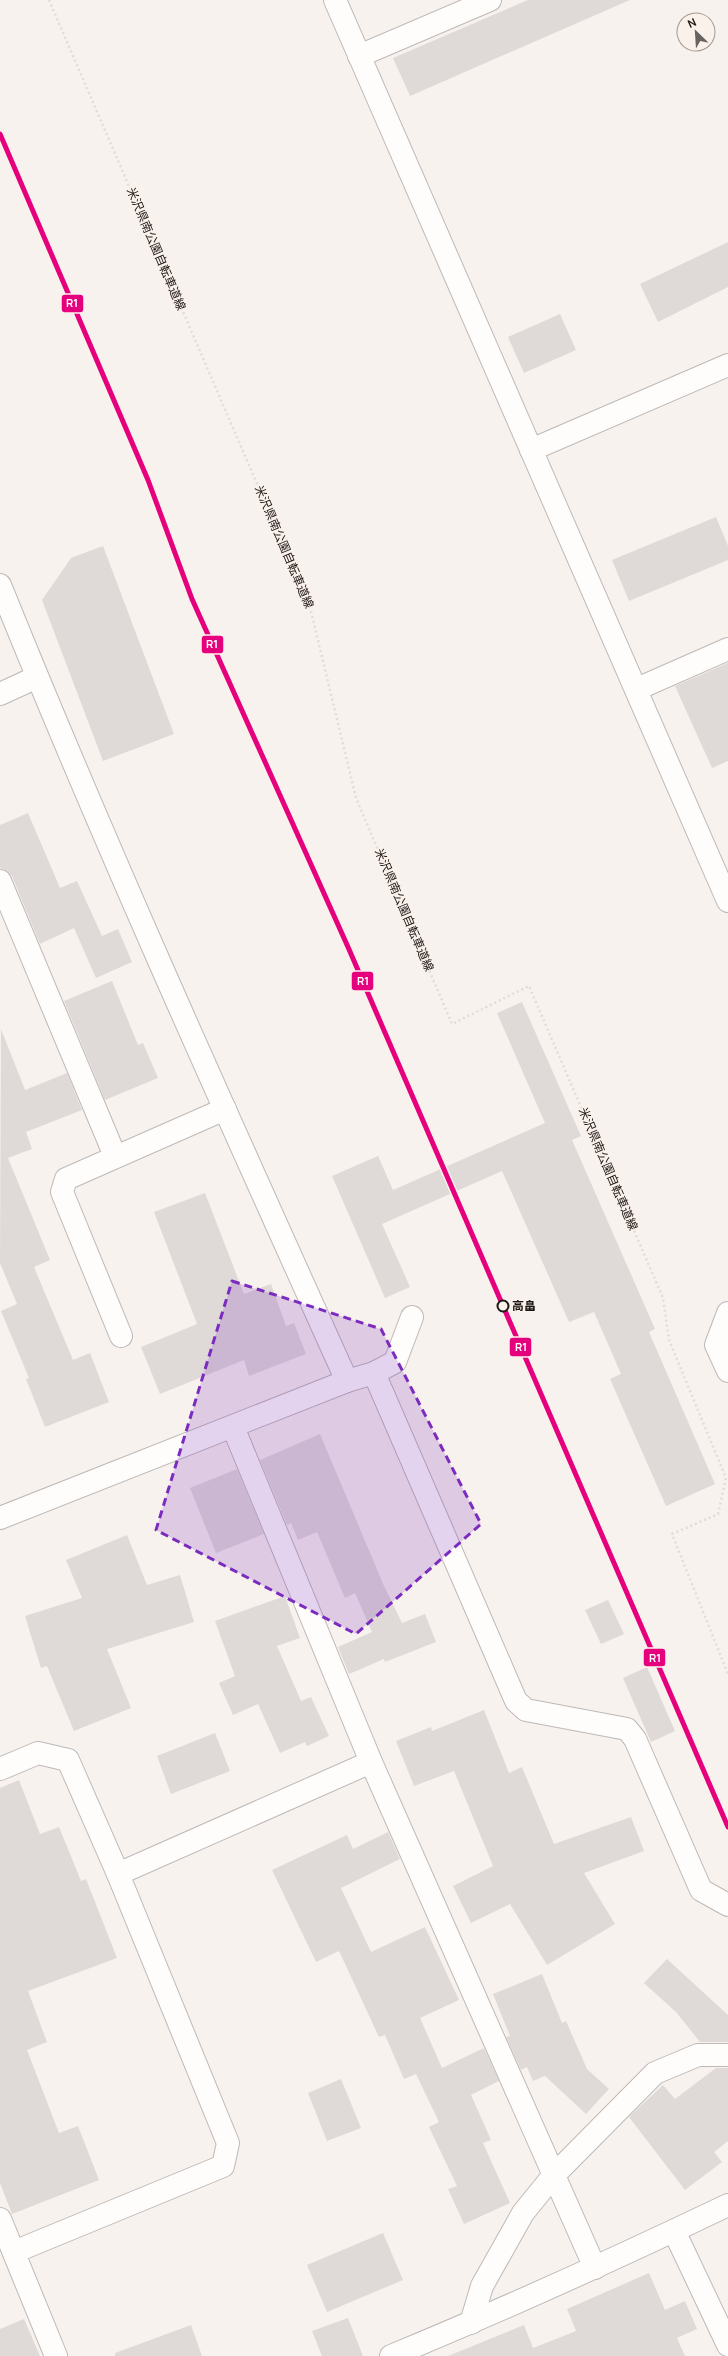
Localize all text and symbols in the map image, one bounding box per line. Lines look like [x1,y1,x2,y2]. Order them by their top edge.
north arrow [676,12,716,52]
text: N [685,14,698,31]
street label: 米沢県南公園自転車道線 [123,185,190,313]
line badge: R1 [61,294,84,313]
text: R1 [66,295,78,310]
street label: 米沢県南公園自転車道線 [251,483,318,611]
line badge: R1 [201,635,224,654]
text: R1 [206,636,218,651]
street label: 米沢県南公園自転車道線 [371,846,438,974]
line badge: R1 [351,971,374,991]
text: R1 [357,973,369,988]
street label: 米沢県南公園自転車道線 [575,1105,642,1233]
place label: 高畠 [512,1297,536,1314]
marker: 高畠 [496,1299,510,1313]
line badge: R1 [509,1337,532,1357]
text: R1 [515,1339,527,1354]
line badge: R1 [643,1648,666,1667]
text: R1 [649,1650,661,1665]

